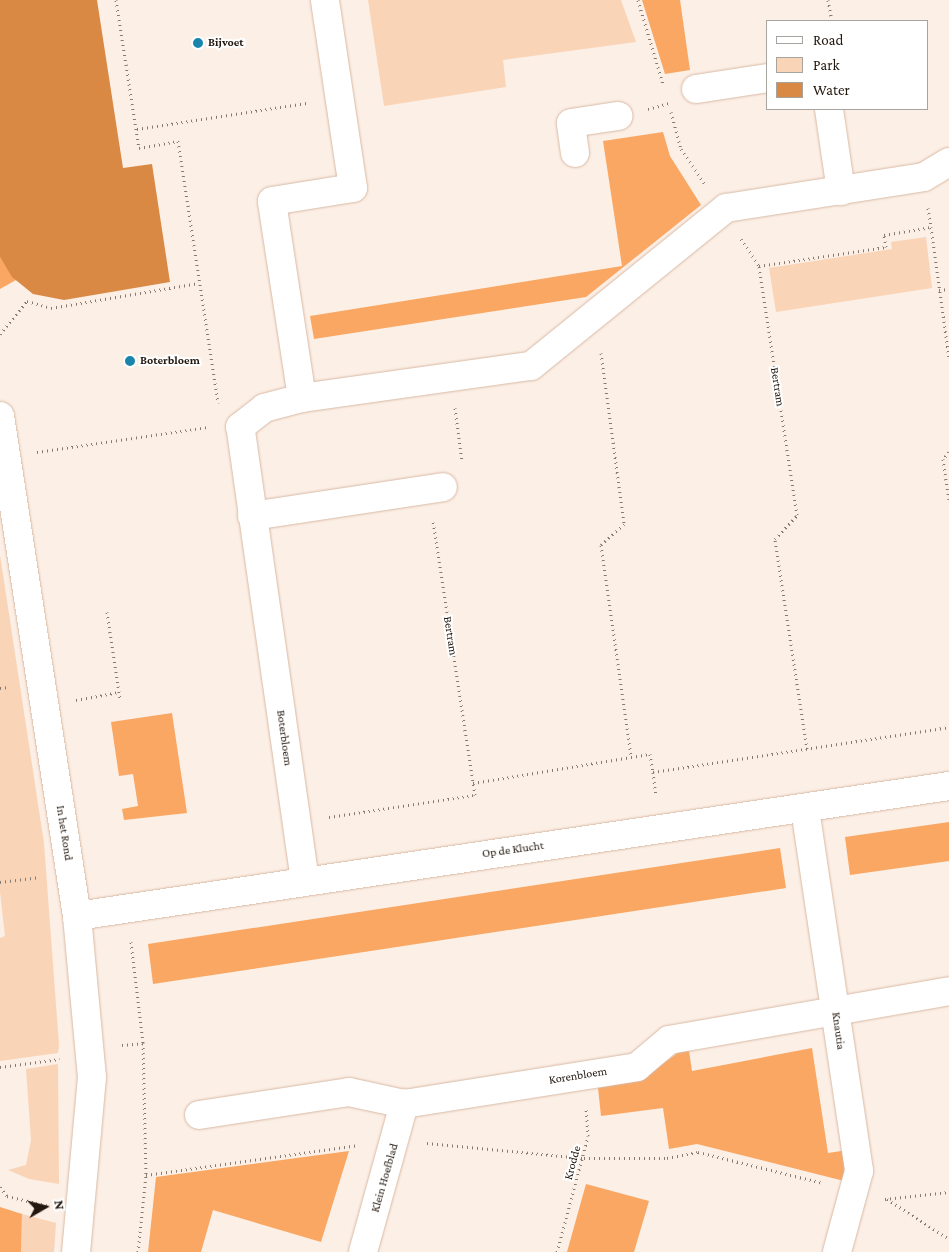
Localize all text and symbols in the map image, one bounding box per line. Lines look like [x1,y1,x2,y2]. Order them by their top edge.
legend [766,20,929,110]
text: Road [813,32,843,48]
place label: Bijvoet [208,36,244,50]
marker: Bijvoet [192,37,204,49]
text: Park [813,57,840,73]
text: Water [813,82,850,98]
place label: Boterbloem [140,354,200,368]
marker: Boterbloem [124,355,136,367]
street label: Bertram [767,366,787,408]
street label: Bertram [440,615,460,657]
street label: Boterbloem [273,709,295,767]
street label: In het Rond [53,804,75,862]
street label: Op de Klucht [481,839,545,861]
street label: Knautia [828,1011,848,1051]
street label: Korenbloem [548,1064,608,1088]
street label: Klein Hoefblad [368,1142,402,1214]
street label: Krodde [562,1144,584,1182]
north arrow [20,1182,70,1232]
text: N [51,1199,68,1211]

